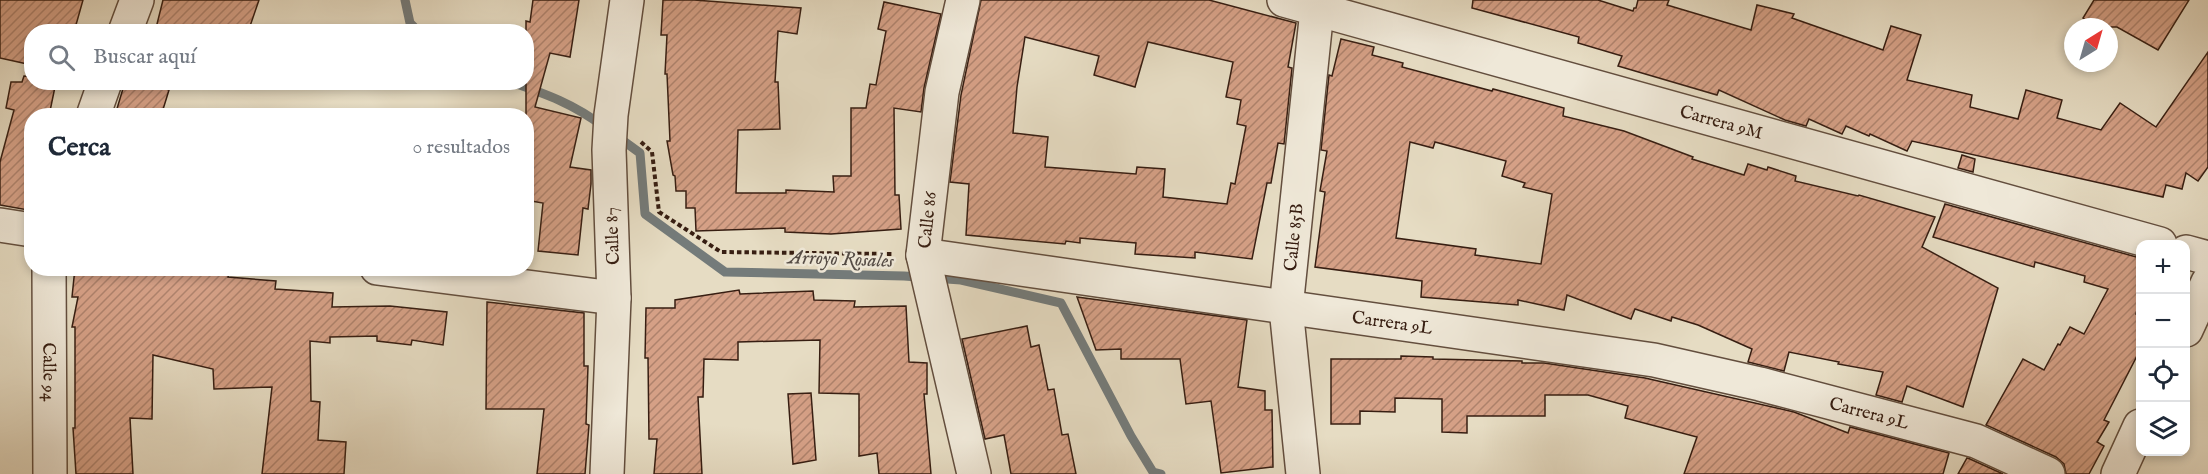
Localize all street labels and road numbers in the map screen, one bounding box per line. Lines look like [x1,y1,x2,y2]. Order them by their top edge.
street label: Carrera 9M [1677,101,1765,146]
street label: Calle 86 [914,190,943,250]
street label: Calle 85B [1280,202,1310,272]
street label: Calle 87 [601,207,626,265]
street label: Carrera 9L [1350,307,1434,341]
street label: Calle 94 [36,342,60,402]
street label: Carrera 9L [1827,393,1911,436]

